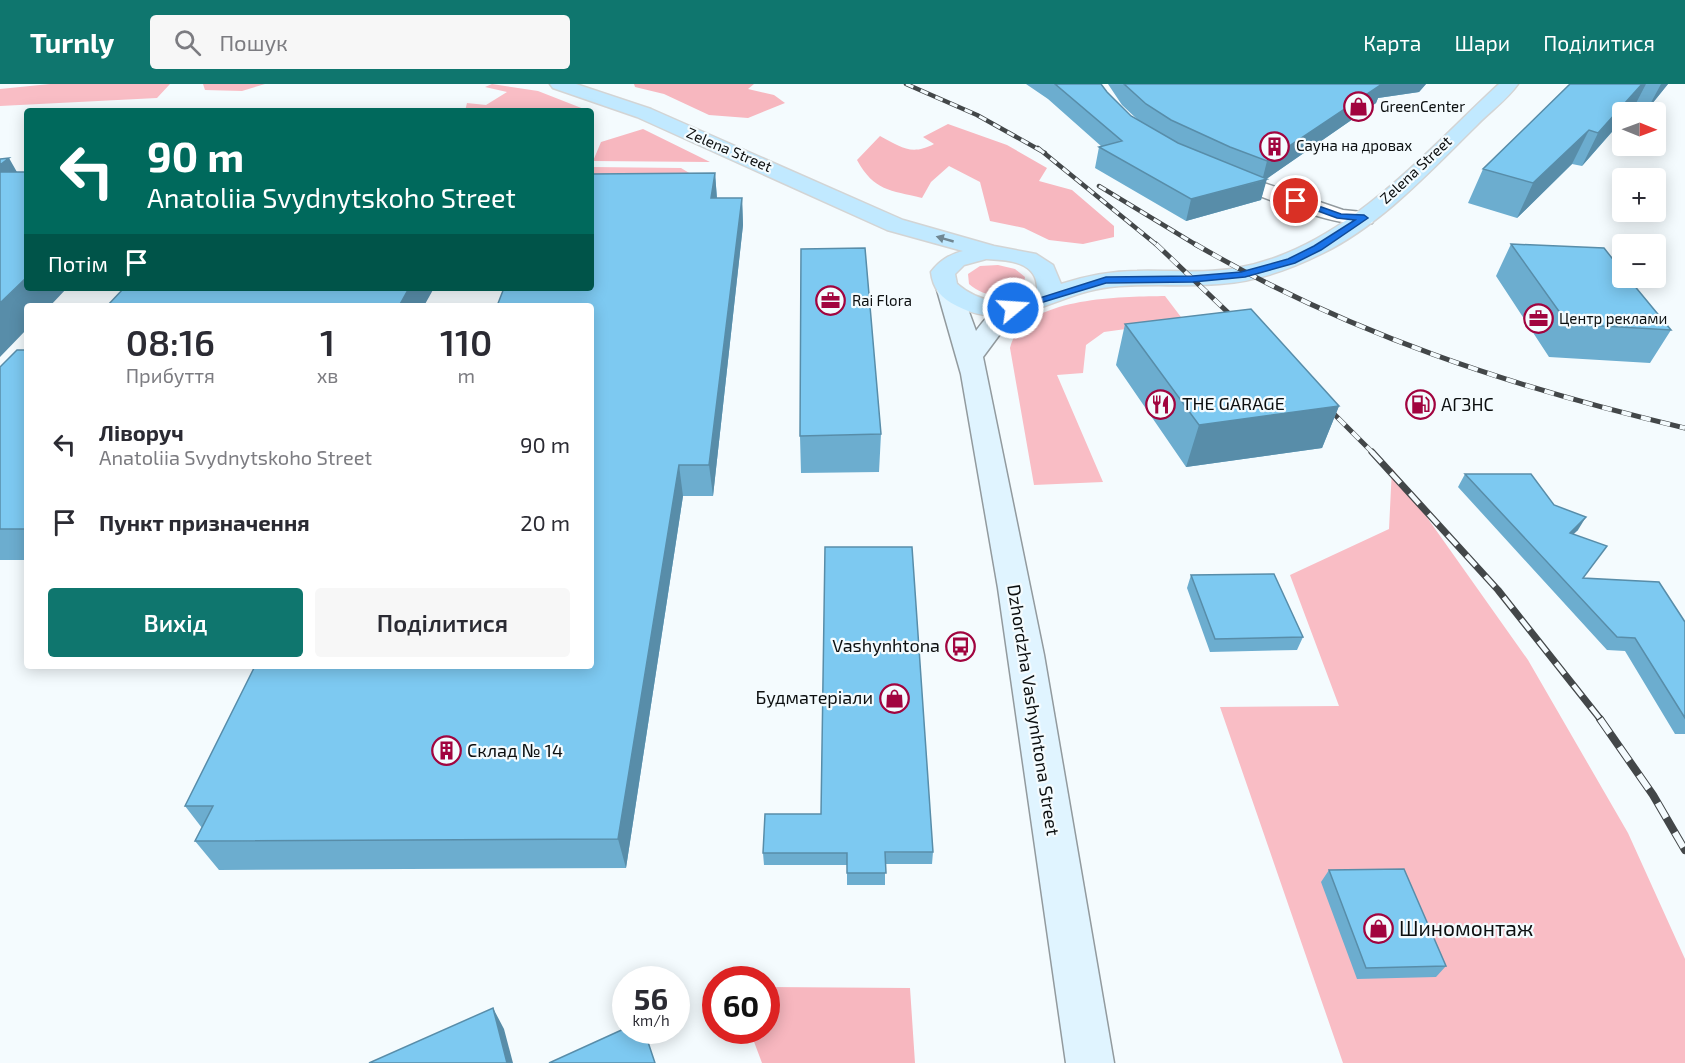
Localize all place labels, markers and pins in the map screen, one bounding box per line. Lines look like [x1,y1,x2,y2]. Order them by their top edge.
shop icon: GreenCenter [1343,91,1375,123]
place label: GreenCenter [1380,97,1465,115]
building icon: Сауна на дровах [1259,130,1291,162]
place label: Сауна на дровах [1296,136,1412,155]
pin [1270,175,1321,226]
office icon: Rai Flora [815,285,847,317]
place label: Rai Flora [852,291,912,309]
office icon: Центр реклами [1522,303,1554,335]
place label: Центр реклами [1559,309,1667,327]
restaurant icon: THE GARAGE [1145,388,1177,420]
fuel station icon: АГЗНС [1404,389,1436,421]
place label: THE GARAGE [1182,392,1285,414]
place label: АГЗНС [1441,393,1494,415]
bus stop icon: Vashynhtona [945,630,977,662]
place label: Vashynhtona [832,634,940,656]
shop icon: Будматеріали [878,682,910,714]
place label: Будматеріали [755,686,873,708]
building icon: Склад № 14 [430,735,462,767]
place label: Склад № 14 [467,739,563,761]
shop icon: Шиномонтаж [1362,913,1394,945]
place label: Шиномонтаж [1399,915,1533,940]

